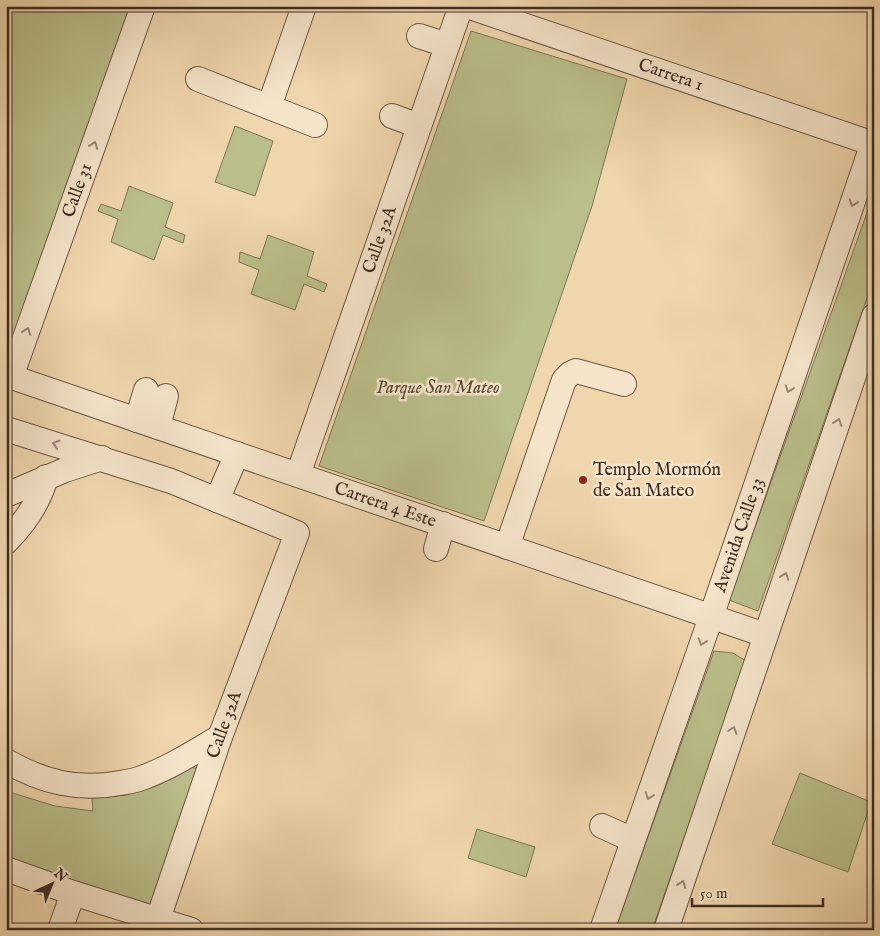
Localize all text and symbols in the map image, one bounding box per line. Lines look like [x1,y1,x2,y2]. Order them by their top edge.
street label: Carrera 1 [635,53,706,97]
one-way arrow [88,141,98,149]
street label: Calle 31 [57,160,98,221]
one-way arrow [849,198,859,206]
street label: Calle 32A [357,202,402,277]
one-way arrow [21,327,31,335]
park label: Parque San Mateo [376,377,500,400]
one-way arrow [785,385,795,393]
one-way arrow [832,418,842,427]
one-way arrow [52,440,60,450]
place label: Templo Mormón de San Mateo [593,459,721,503]
marker: Templo Mormón de San Mateo [577,474,589,486]
street label: Avenida Calle 33 [708,475,769,596]
street label: Carrera 4 Este [331,477,439,533]
one-way arrow [779,572,789,580]
one-way arrow [698,638,708,646]
street label: Calle 32A [202,687,248,762]
one-way arrow [728,726,738,734]
one-way arrow [645,791,655,800]
north arrow [28,858,78,908]
text: N [49,864,71,886]
scale bar [692,876,824,908]
one-way arrow [676,880,686,889]
text: 50 m [700,884,728,903]

